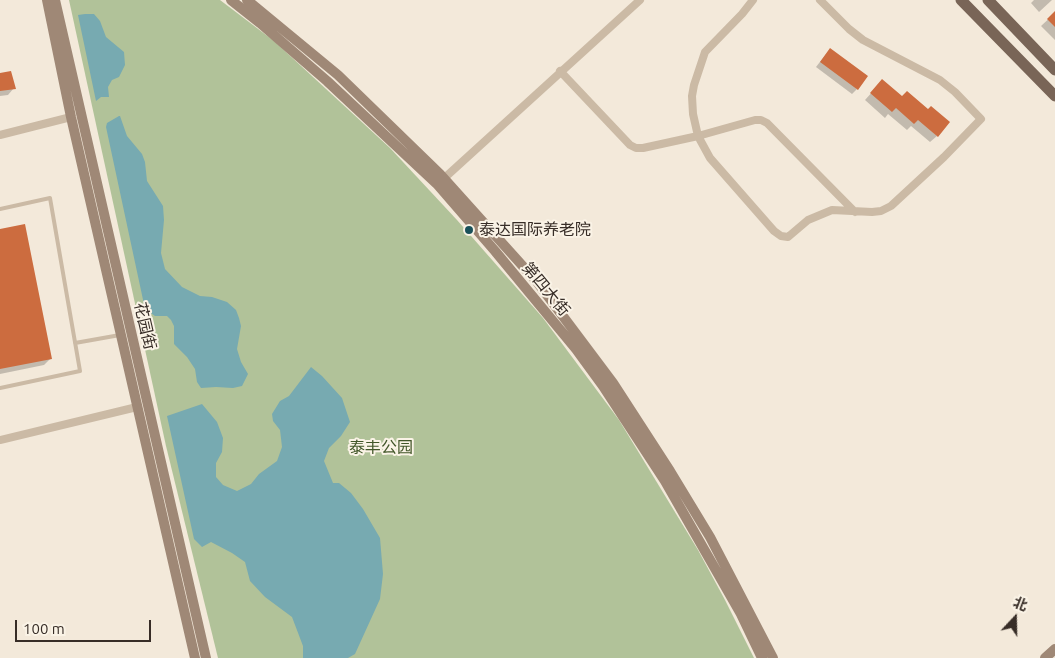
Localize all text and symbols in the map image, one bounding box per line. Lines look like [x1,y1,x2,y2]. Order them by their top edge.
place label: 泰达国际养老院 [479,220,591,240]
marker: 泰达国际养老院 [463,224,475,236]
street label: 第四大街 [518,258,574,320]
street label: 花园街 [130,300,160,352]
park label: 泰丰公园 [349,438,413,458]
north arrow [990,593,1040,643]
text: 北 [1011,594,1030,614]
scale bar [18,610,154,642]
text: 100 m [23,620,65,637]

